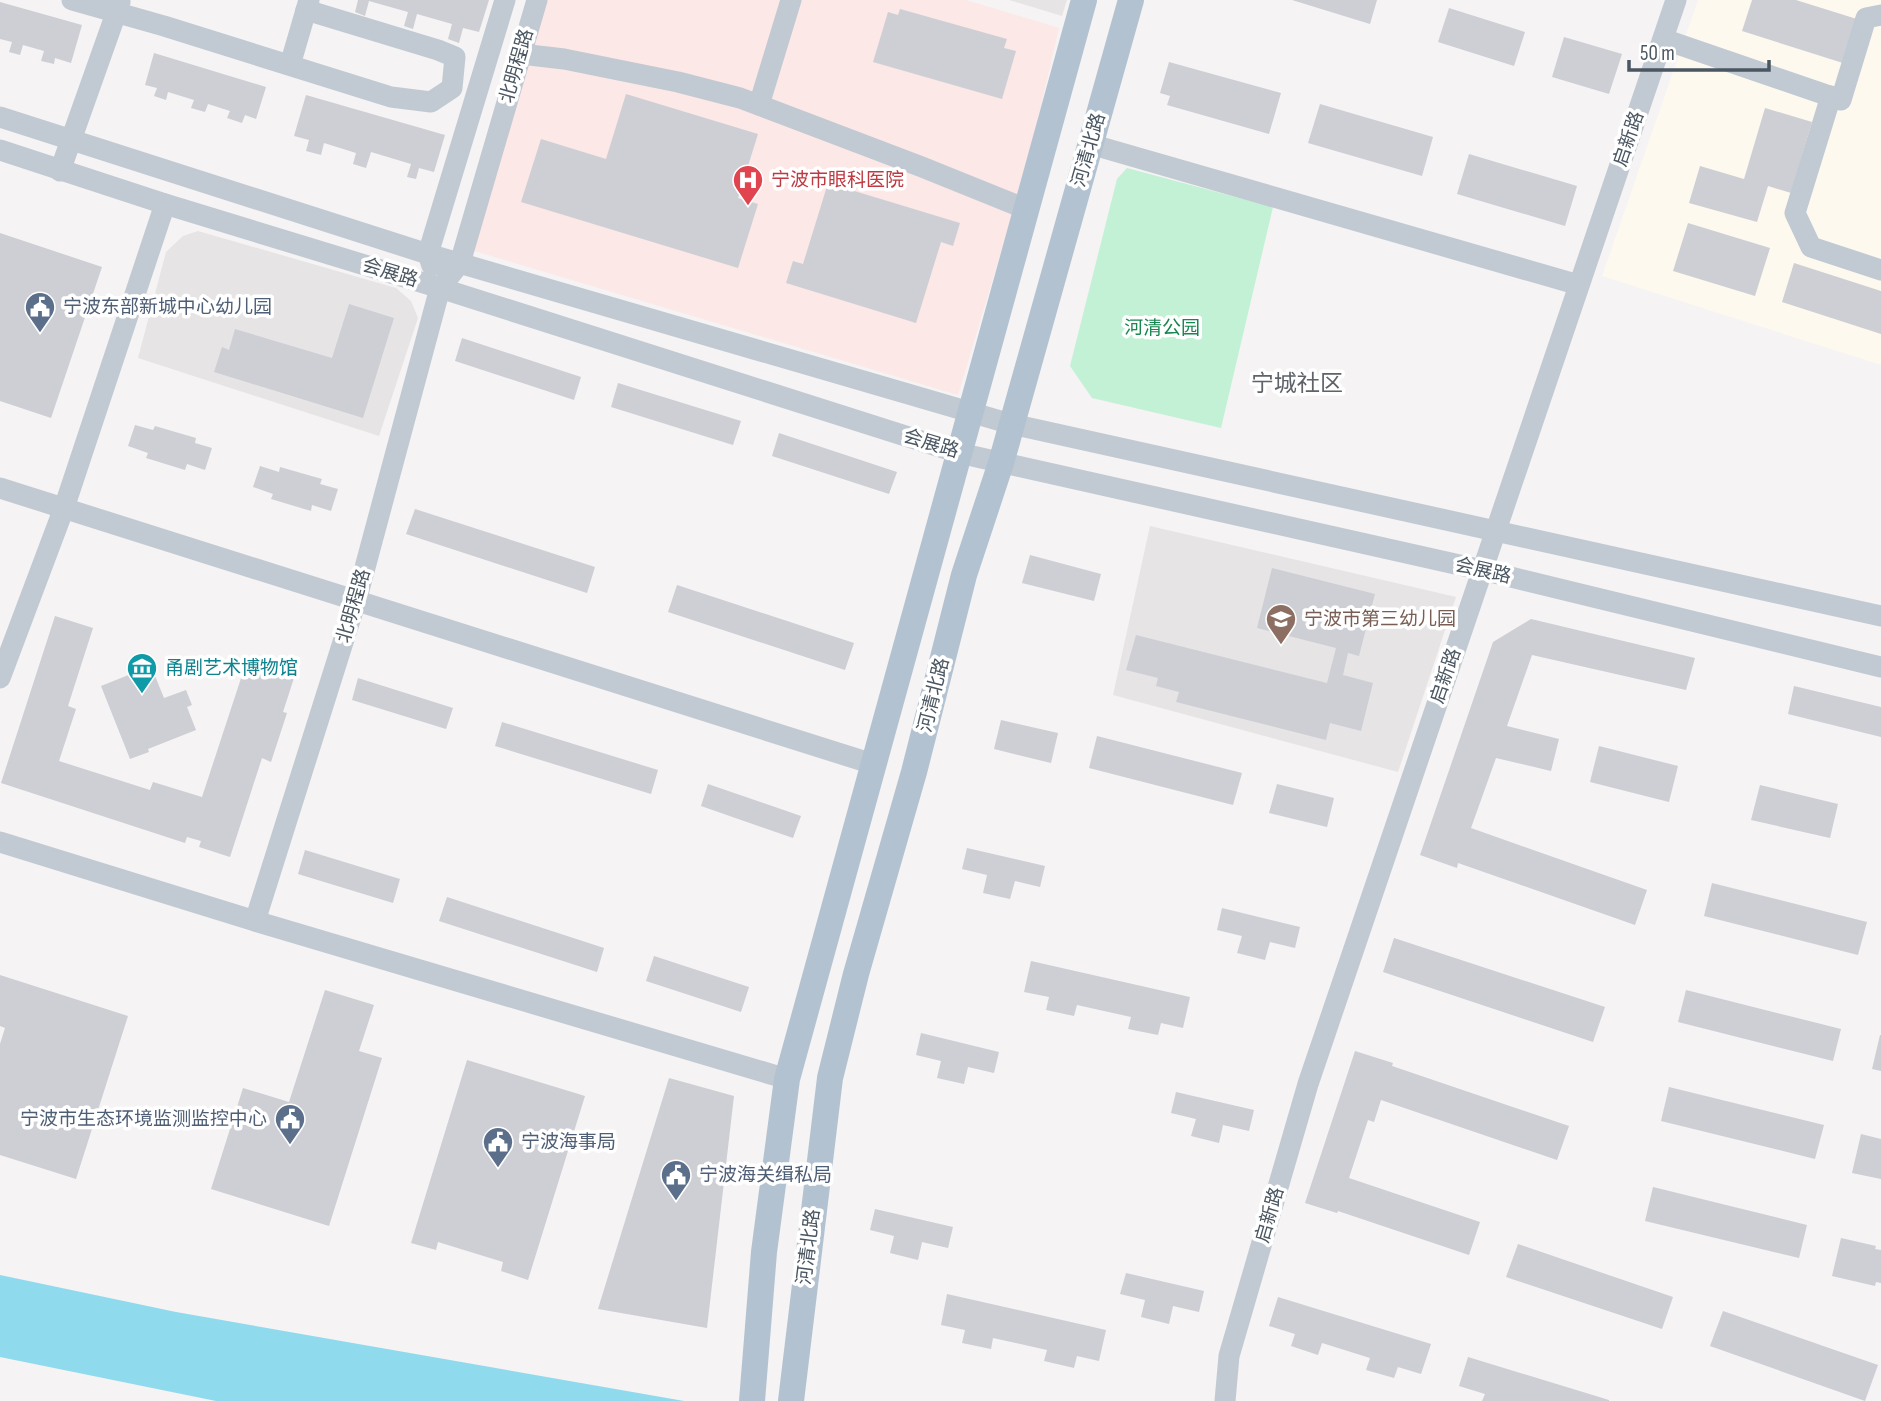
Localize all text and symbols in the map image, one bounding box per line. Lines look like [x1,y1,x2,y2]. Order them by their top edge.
street label: 北明程路 [495,26,539,106]
scale bar [1629,28,1769,72]
text: 50 m [1640,41,1675,66]
street label: 启新路 [1609,108,1649,170]
street label: 河清北路 [1067,110,1111,190]
hospital icon: 宁波市眼科医院 [731,163,765,207]
place label: 宁波市眼科医院 [771,169,904,192]
street label: 会展路 [359,254,421,292]
public building icon: 宁波东部新城中心幼儿园 [23,290,57,334]
place label: 宁波东部新城中心幼儿园 [63,296,272,319]
park label: 河清公园 [1124,317,1200,340]
district label: 宁城社区 [1251,370,1343,398]
street label: 会展路 [900,425,962,463]
street label: 会展路 [1453,553,1513,589]
street label: 北明程路 [332,566,376,646]
school or university icon: 宁波市第三幼儿园 [1264,602,1298,646]
place label: 宁波市第三幼儿园 [1304,608,1456,631]
street label: 启新路 [1426,645,1466,707]
museum icon: 甬剧艺术博物馆 [125,651,159,695]
street label: 河清北路 [914,655,954,735]
place label: 甬剧艺术博物馆 [165,657,298,680]
public building icon: 宁波市生态环境监测监控中心 [273,1102,307,1146]
place label: 宁波市生态环境监测监控中心 [20,1108,267,1131]
public building icon: 宁波海事局 [481,1125,515,1169]
place label: 宁波海事局 [521,1131,616,1154]
public building icon: 宁波海关缉私局 [659,1158,693,1202]
place label: 宁波海关缉私局 [699,1164,832,1187]
street label: 启新路 [1251,1184,1289,1246]
street label: 河清北路 [793,1208,825,1286]

